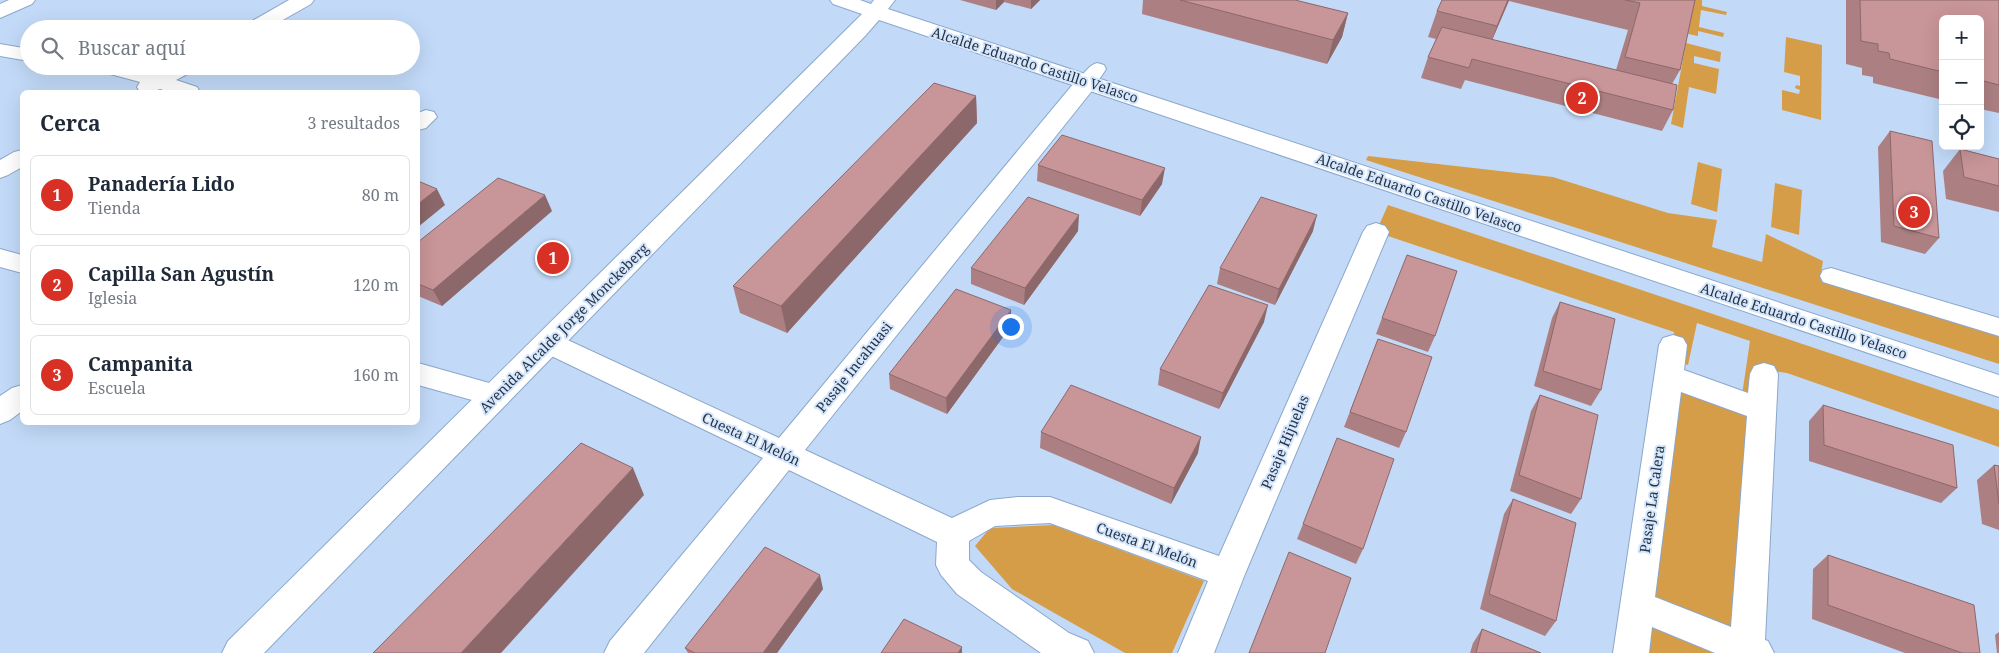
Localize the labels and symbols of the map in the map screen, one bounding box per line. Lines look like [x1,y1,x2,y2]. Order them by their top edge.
street label: Alcalde Eduardo Castillo Velasco [929,22,1141,107]
pin: 2 [1566,79,1598,117]
street label: Alcalde Eduardo Castillo Velasco [1314,148,1524,237]
pin: 3 [1898,193,1930,231]
street label: Avenida Alcalde Jorge Monckeberg [475,238,653,417]
pin: 1 [537,239,569,277]
street label: Alcalde Eduardo Castillo Velasco [1698,278,1910,363]
your location [998,314,1024,340]
street label: Pasaje Incahuasi [811,317,896,416]
street label: Pasaje Hijuelas [1256,392,1313,492]
street label: Cuesta El Melón [699,407,803,470]
street label: Pasaje La Calera [1635,444,1668,554]
street label: Cuesta El Melón [1094,517,1200,572]

